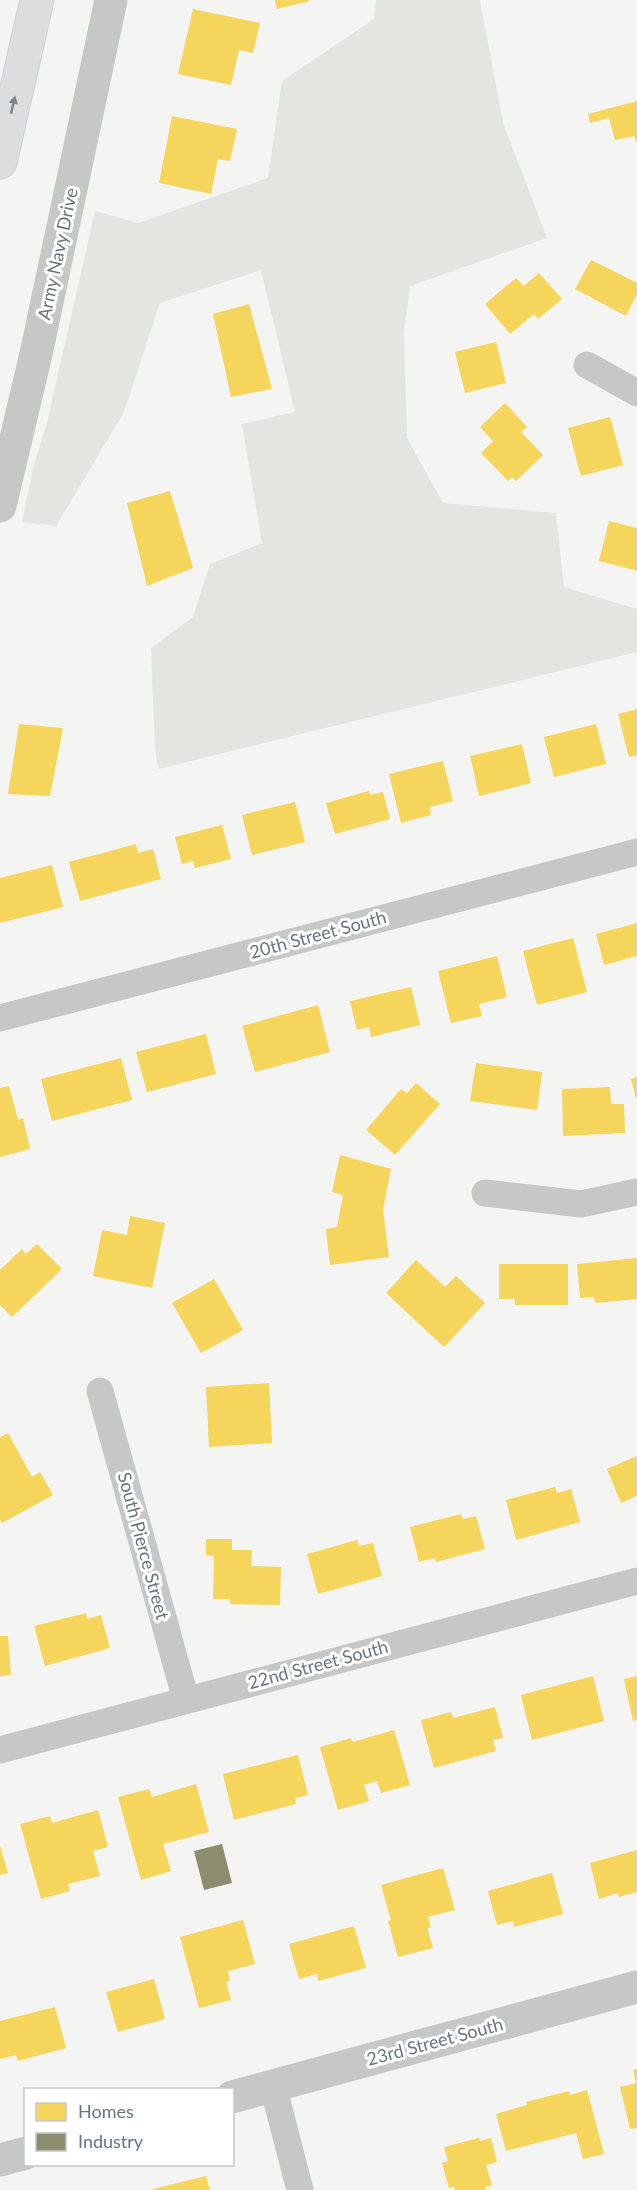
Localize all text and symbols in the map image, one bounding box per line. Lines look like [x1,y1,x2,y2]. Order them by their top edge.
one-way arrow [9,95,18,114]
street label: Army Navy Drive [32,186,82,322]
street label: 20th Street South [247,905,388,963]
street label: South Pierce Street [114,1470,174,1622]
street label: 22nd Street South [245,1635,390,1693]
street label: 23rd Street South [364,2012,505,2070]
legend [24,2088,234,2166]
text: Homes [78,2100,134,2122]
text: Industry [78,2130,144,2152]

